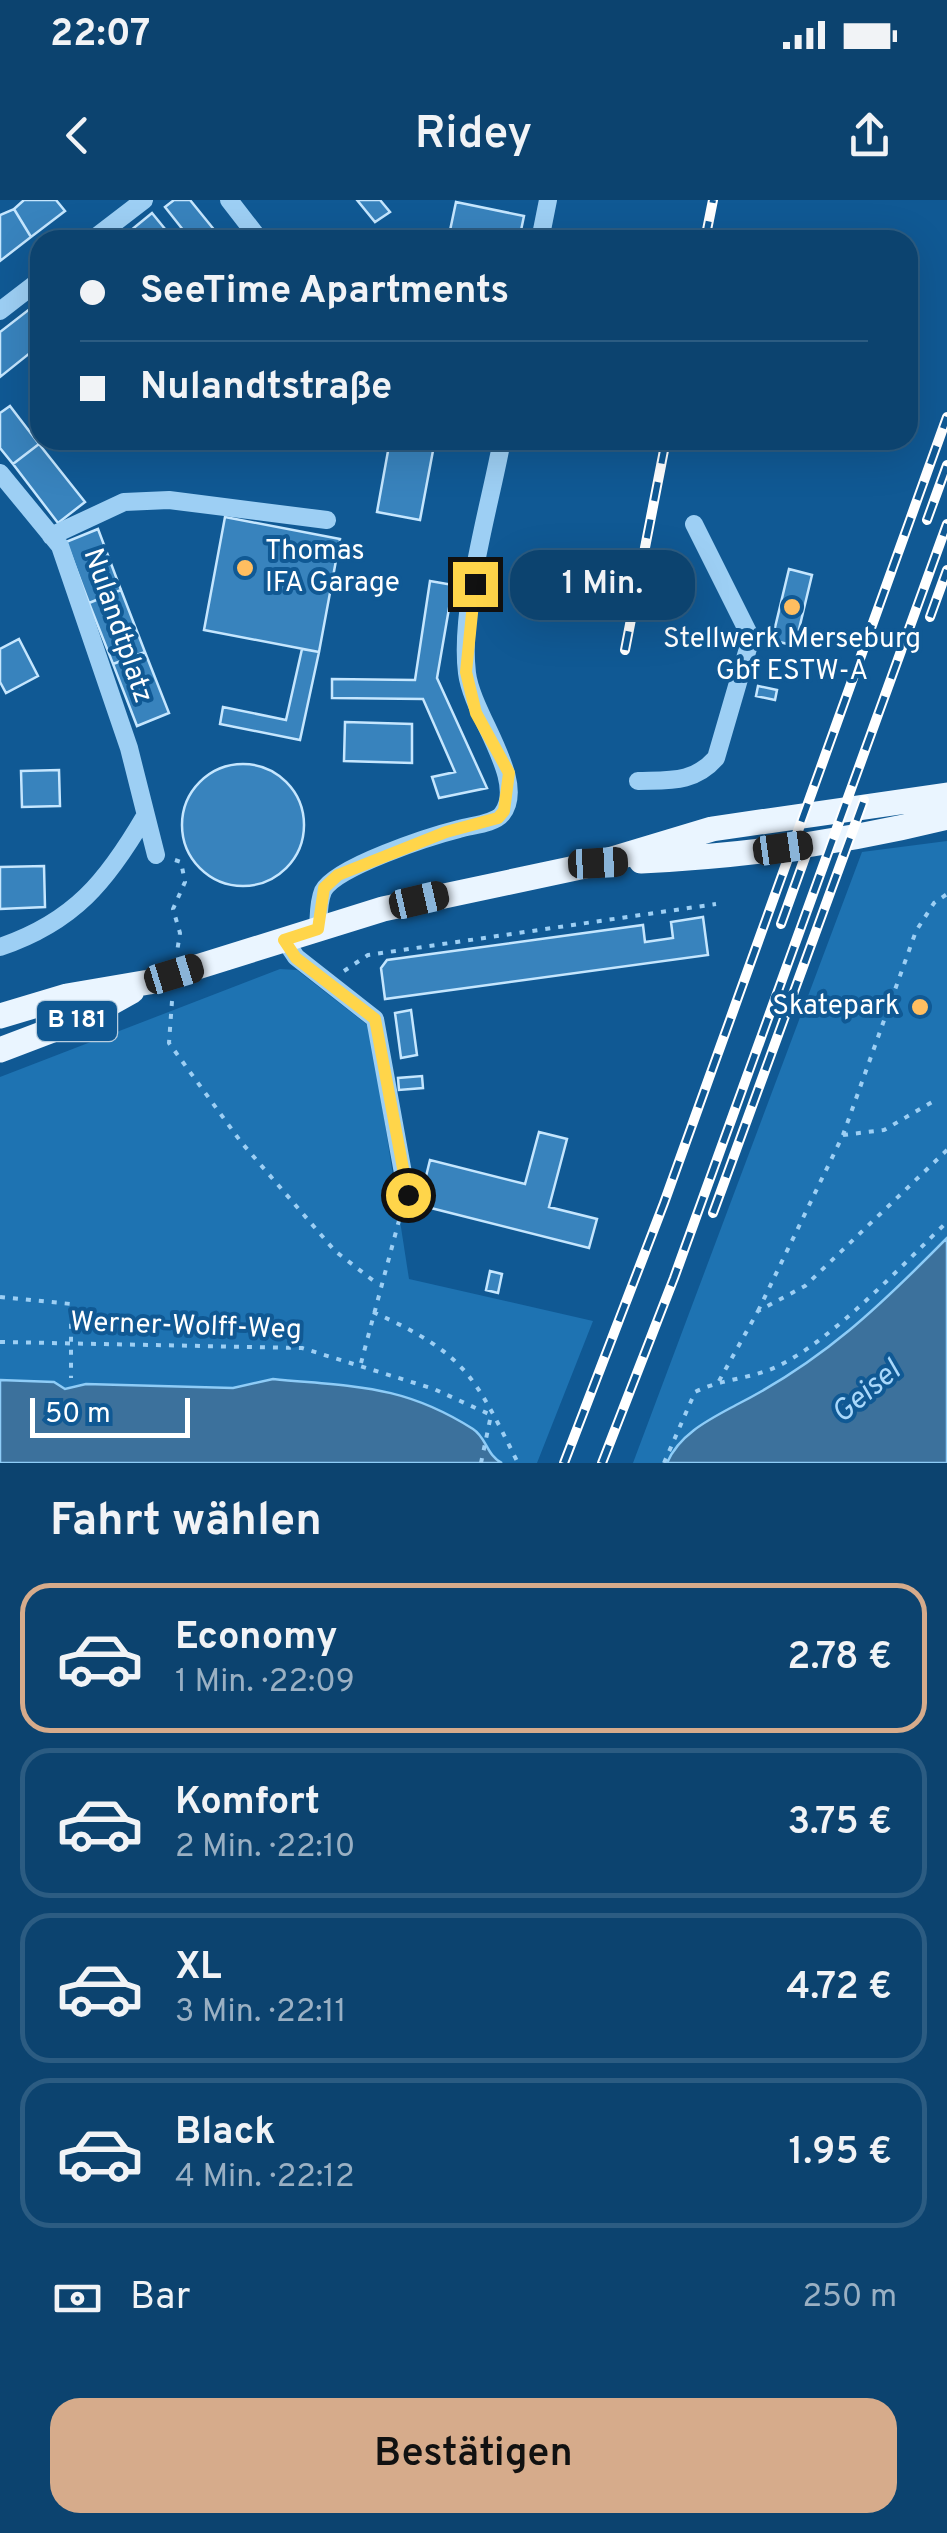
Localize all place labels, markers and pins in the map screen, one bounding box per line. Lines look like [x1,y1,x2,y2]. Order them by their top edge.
place label: Thomas IFA Garage [265,534,400,602]
marker: Thomas IFA Garage [234,557,256,579]
marker: Stellwerk Merseburg Gbf ESTW-A [781,596,803,618]
place label: Stellwerk Merseburg Gbf ESTW-A [663,622,921,690]
place label: Skatepark [772,989,900,1025]
marker: Skatepark [909,996,931,1018]

